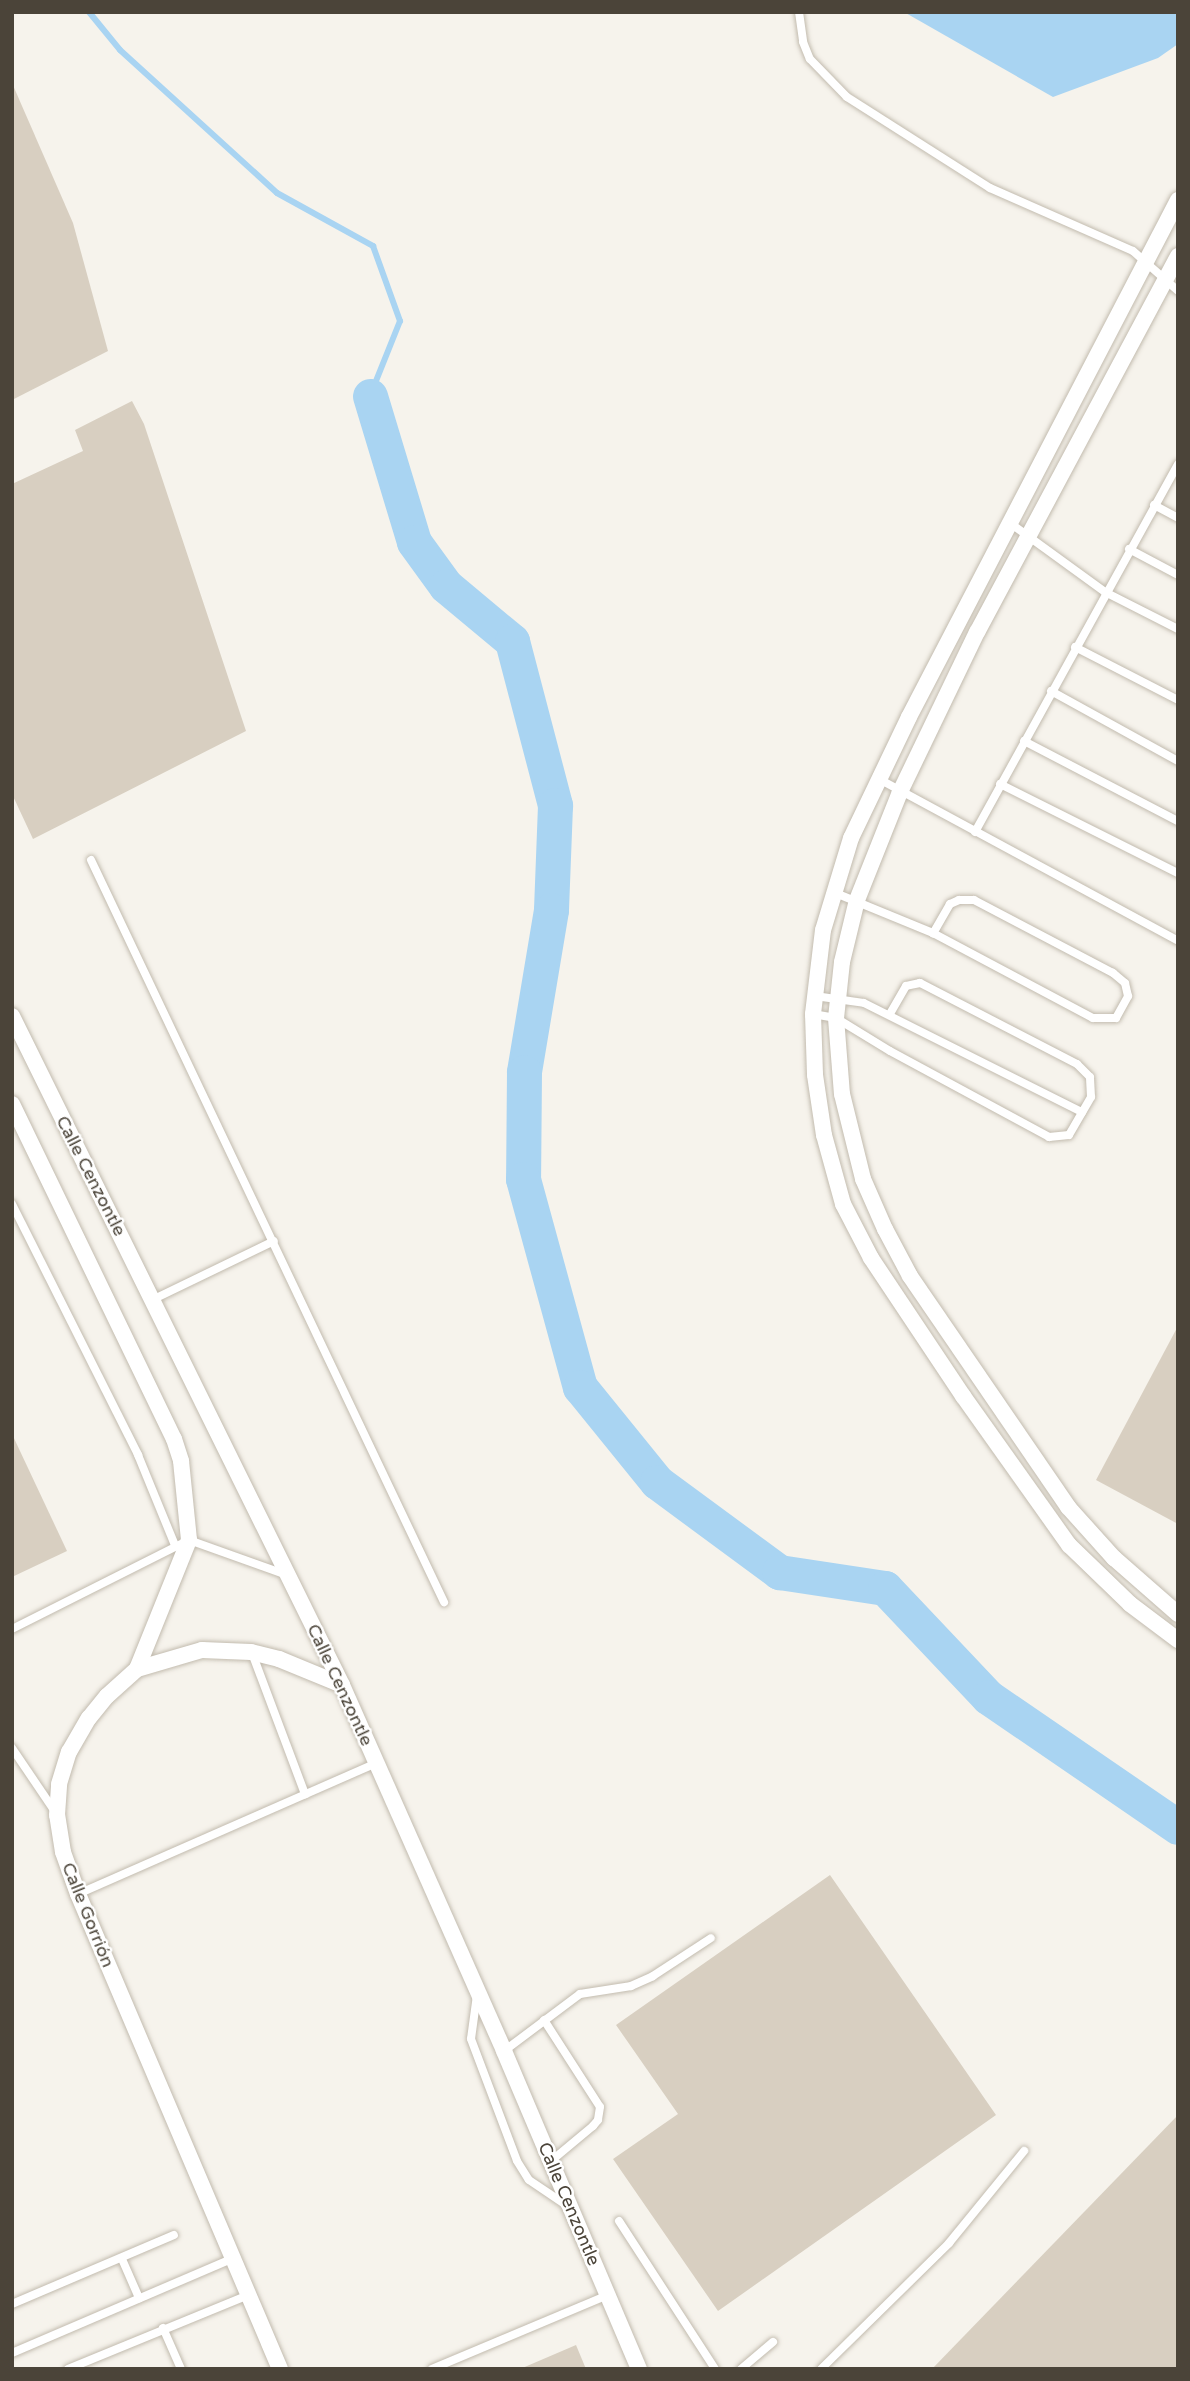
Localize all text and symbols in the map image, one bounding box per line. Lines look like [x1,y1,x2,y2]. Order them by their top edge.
street label: Calle Cenzontle [51,1112,131,1240]
street label: Calle Cenzontle [302,1621,378,1749]
street label: Calle Gorrión [57,1859,119,1971]
street label: Calle Cenzontle [533,2139,605,2269]

